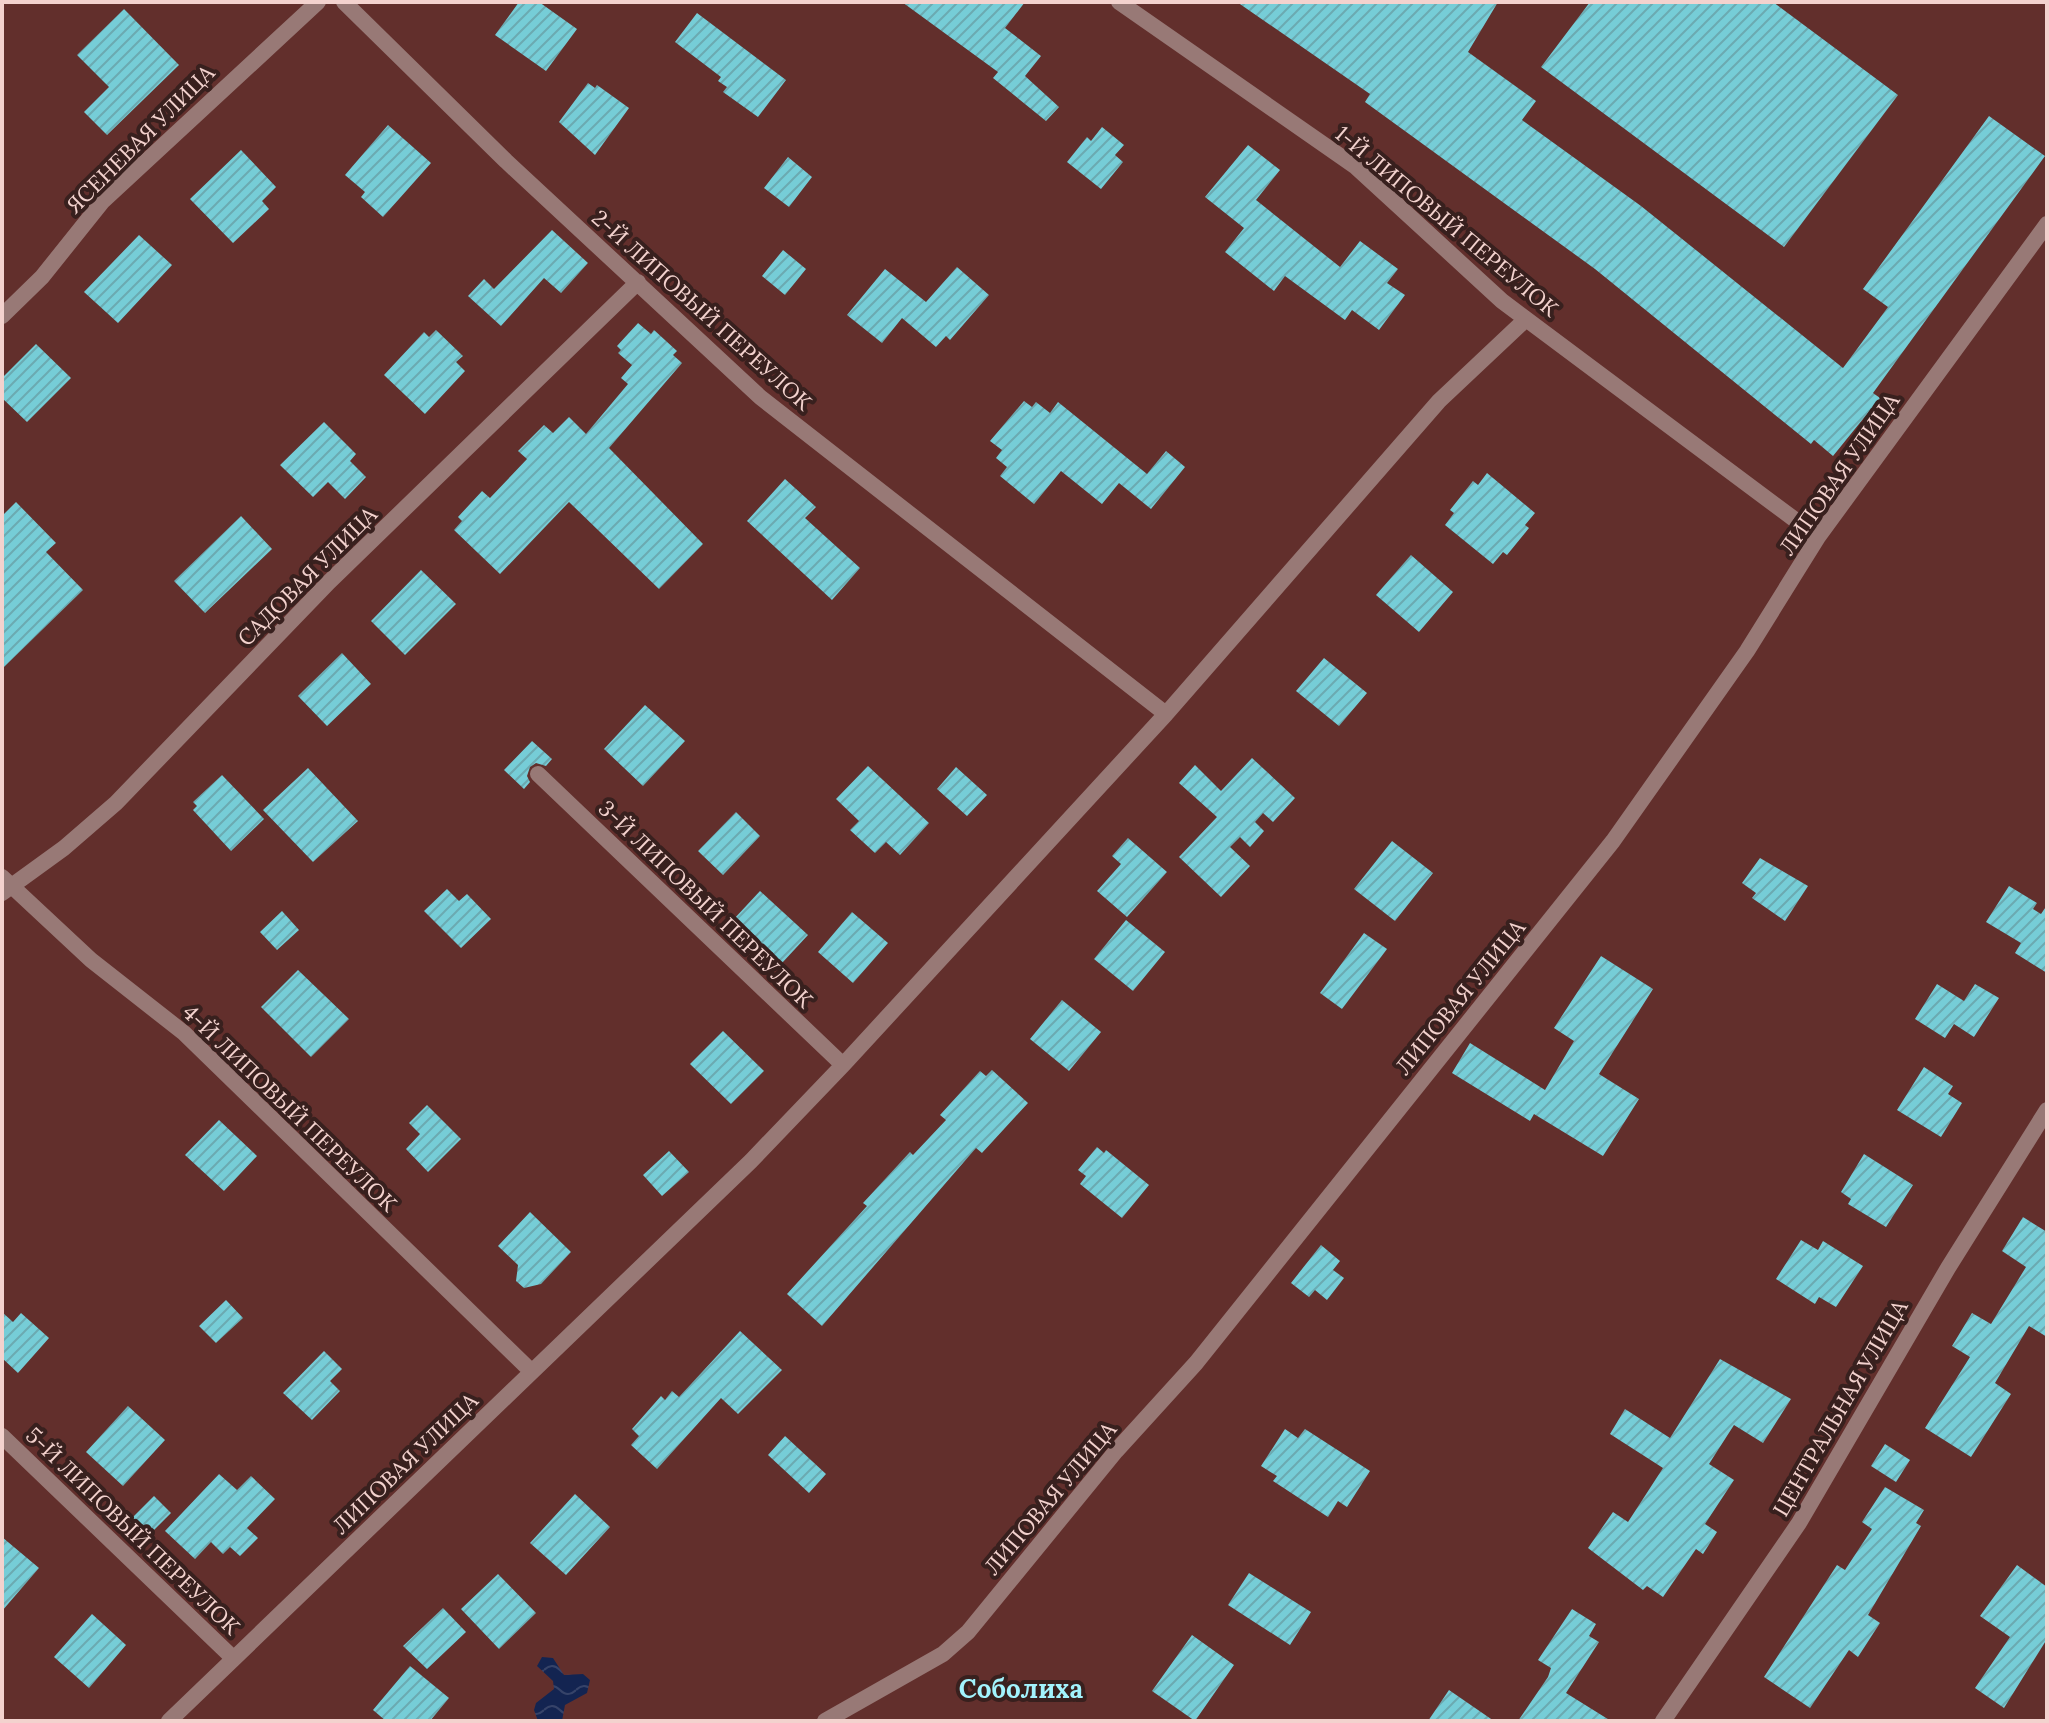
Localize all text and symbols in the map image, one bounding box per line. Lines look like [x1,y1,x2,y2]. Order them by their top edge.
street label: ЯСЕНЕВАЯ УЛИЦА [60,58,221,219]
street label: 1-Й ЛИПОВЫЙ ПЕРЕУЛОК [1330,119,1564,323]
street label: 2-Й ЛИПОВЫЙ ПЕРЕУЛОК [586,204,818,416]
street label: ЛИПОВАЯ УЛИЦА [1773,387,1906,560]
street label: САДОВАЯ УЛИЦА [231,500,383,652]
street label: 3-Й ЛИПОВЫЙ ПЕРЕУЛОК [593,794,819,1014]
street label: ЛИПОВАЯ УЛИЦА [1389,913,1532,1080]
street label: 4-Й ЛИПОВЫЙ ПЕРЕУЛОК [177,998,403,1218]
street label: ЦЕНТРАЛЬНАЯ УЛИЦА [1767,1294,1914,1521]
street label: ЛИПОВАЯ УЛИЦА [327,1386,484,1539]
street label: ЛИПОВАЯ УЛИЦА [978,1415,1123,1580]
street label: 5-Й ЛИПОВЫЙ ПЕРЕУЛОК [20,1421,246,1641]
district label: Соболиха [959,1672,1084,1705]

